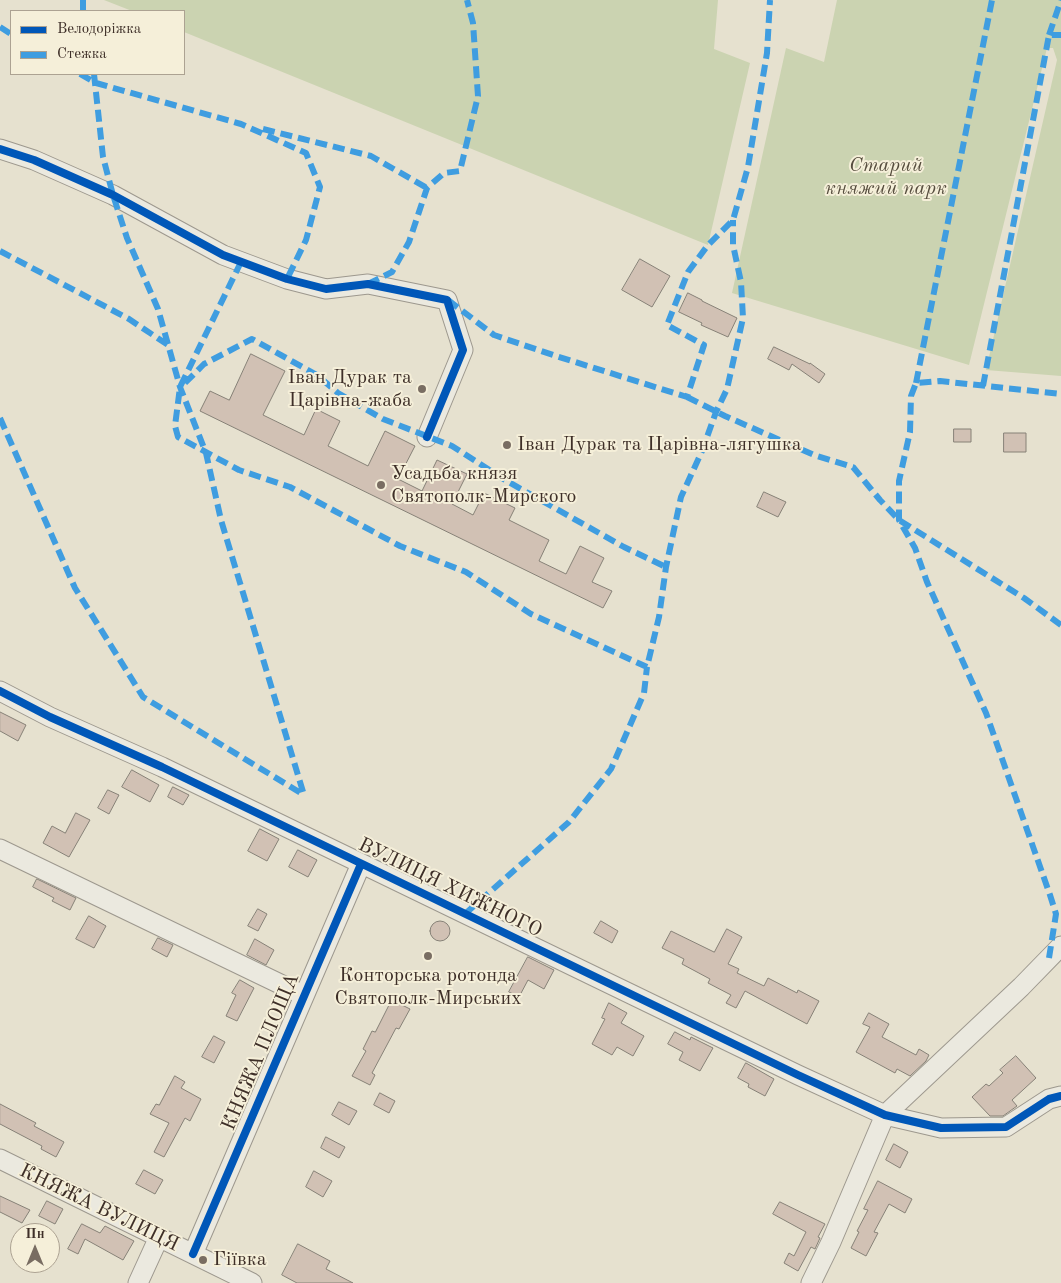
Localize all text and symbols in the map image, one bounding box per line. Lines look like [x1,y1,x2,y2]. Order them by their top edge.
legend [10,10,185,75]
text: Велодоріжка [57,22,141,37]
text: Стежка [57,47,107,62]
park label: Старий княжий парк [825,154,947,201]
place label: Іван Дурак та Царівна-жаба [287,366,412,413]
marker: Іван Дурак та Царівна-жаба [416,383,428,395]
place label: Іван Дурак та Царівна-лягушка [517,433,802,457]
marker: Іван Дурак та Царівна-лягушка [501,439,513,451]
place label: Усадьба князя Святополк-Мирского [391,462,576,509]
marker: Усадьба князя Святополк-Мирского [375,479,387,491]
street label: ВУЛИЦЯ ХИЖНОГО [354,833,546,943]
marker: Конторська ротонда Святополк-Мирських [422,950,434,962]
place label: Конторська ротонда Святополк-Мирських [334,964,522,1011]
street label: КНЯЖА ПЛОЩА [217,970,305,1134]
street label: КНЯЖА ВУЛИЦЯ [15,1159,183,1257]
north arrow [10,1223,60,1273]
text: Пн [25,1227,45,1241]
place label: Гіївка [213,1248,267,1272]
marker: Гіївка [197,1254,209,1266]

